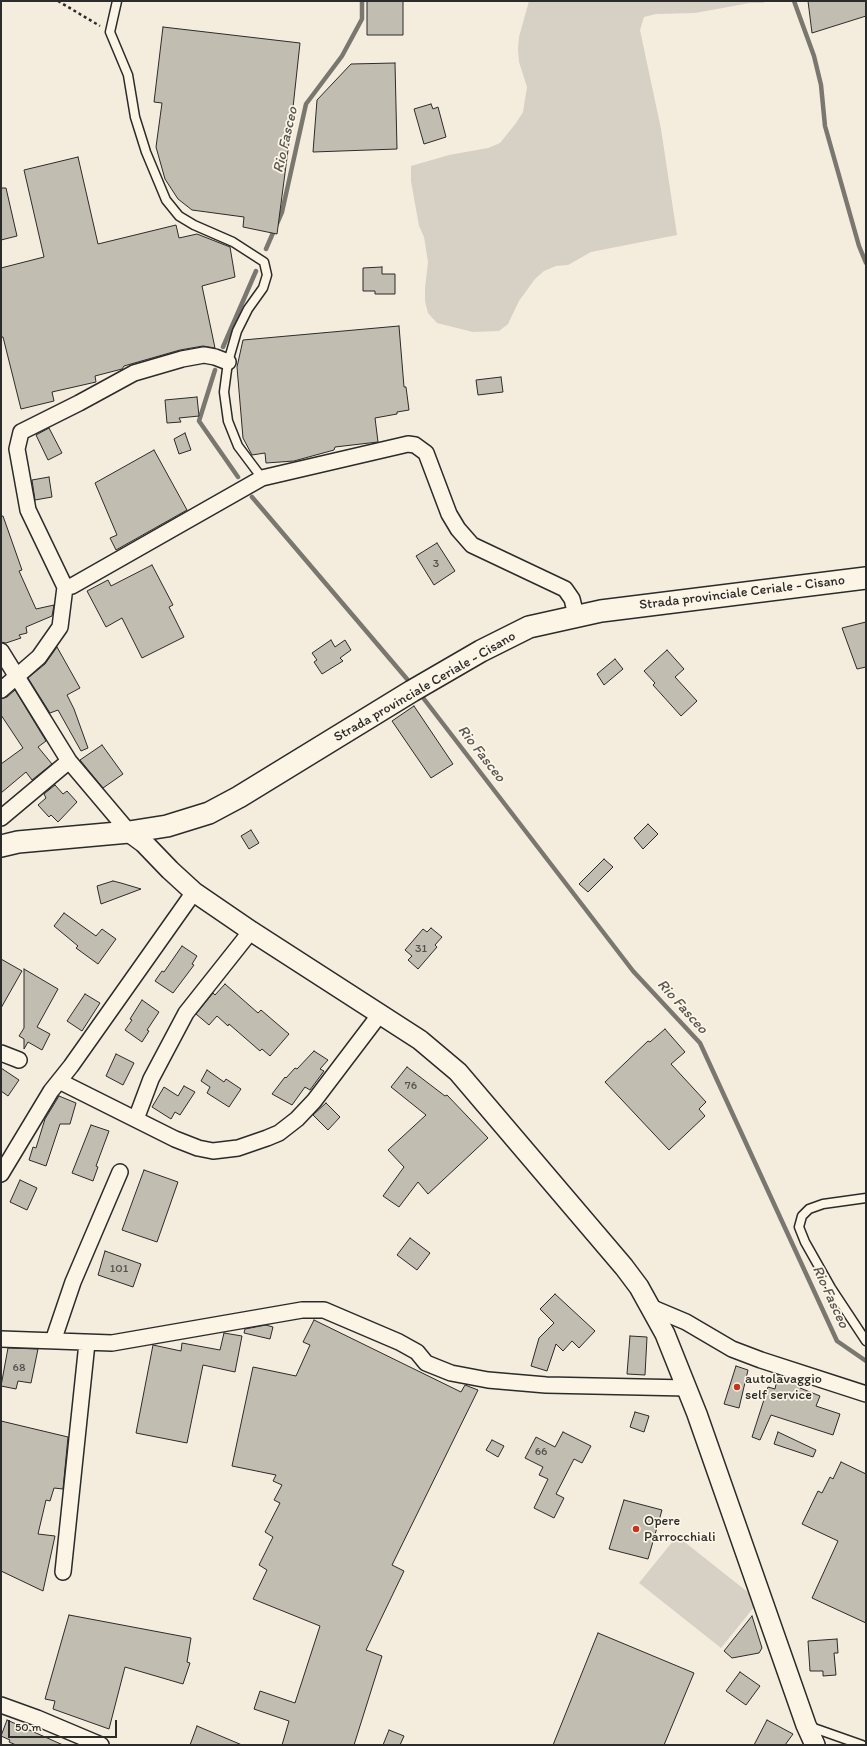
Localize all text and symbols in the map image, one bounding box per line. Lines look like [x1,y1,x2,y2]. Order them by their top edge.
water label: Rio Fasceo [270,105,302,175]
house number: 3 [433,557,439,571]
street label: Strada provinciale Ceriale - Cisano [638,572,846,614]
street label: Strada provinciale Ceriale - Cisano [331,628,519,746]
water label: Rio Fasceo [453,722,509,786]
house number: 31 [415,942,427,956]
water label: Rio Fasceo [653,976,711,1038]
house number: 76 [405,1079,417,1093]
house number: 101 [110,1262,128,1276]
water label: Rio Fasceo [808,1263,852,1331]
house number: 68 [13,1361,25,1375]
place label: autolavaggio self service [745,1371,822,1404]
marker: autolavaggio self service [732,1382,742,1392]
house number: 66 [535,1445,547,1459]
place label: Opere Parrocchiali [644,1513,715,1546]
marker: Opere Parrocchiali [631,1524,641,1534]
scale bar [10,1712,119,1738]
text: 50 m [15,1720,41,1734]

